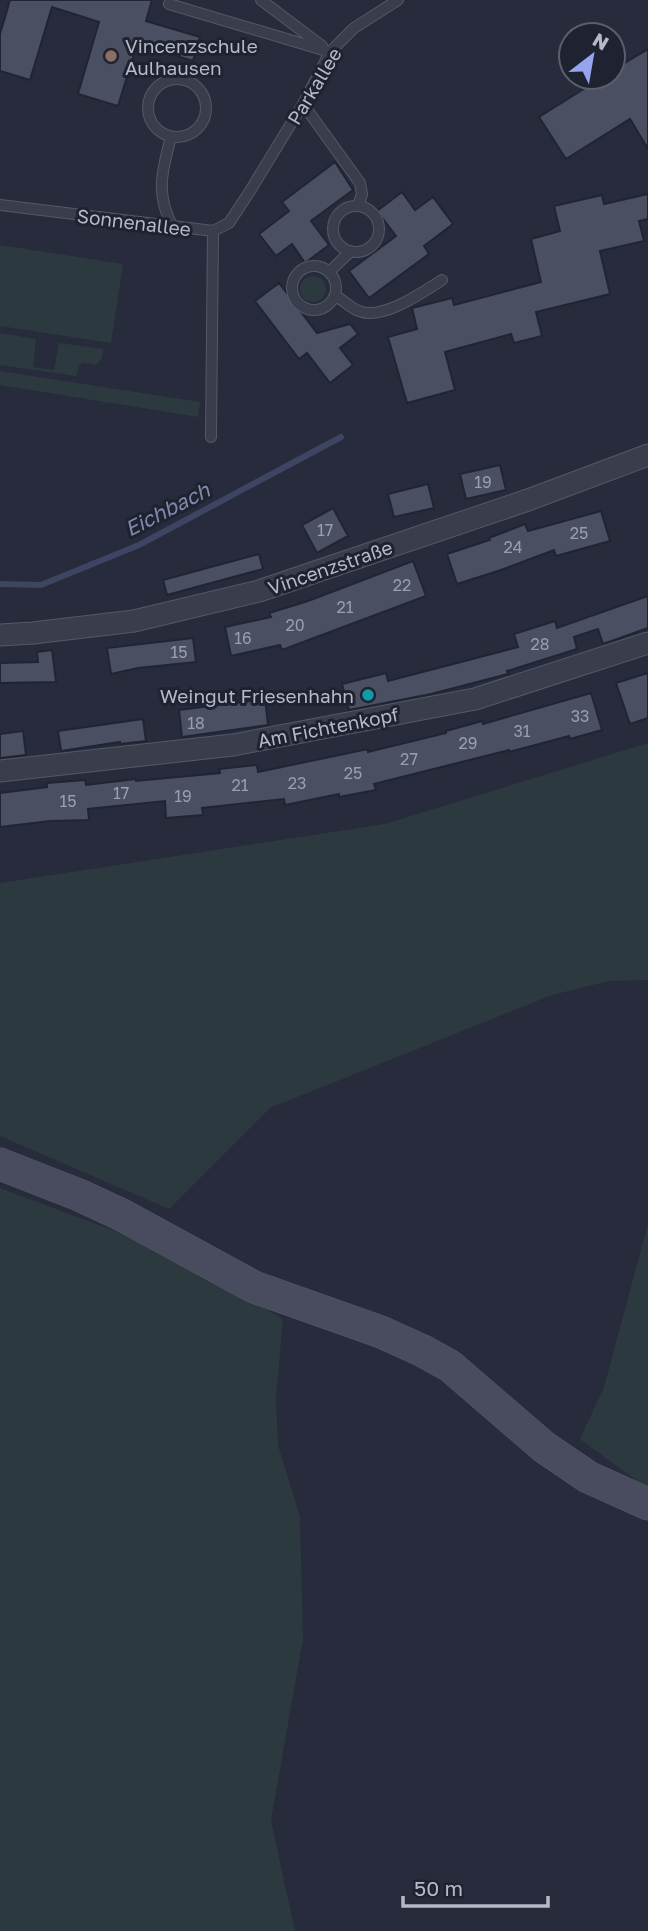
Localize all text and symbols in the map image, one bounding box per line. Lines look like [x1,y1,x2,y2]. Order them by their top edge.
north arrow [557,21,627,91]
text: N [589,27,613,55]
place label: Vincenzschule Aulhausen [125,34,258,79]
street label: Parkallee [282,43,346,129]
marker: Vincenzschule Aulhausen [103,48,119,64]
street label: Sonnenallee [76,204,192,240]
house number: 19 [474,472,492,492]
water label: Eichbach [120,476,215,541]
house number: 17 [317,520,333,540]
house number: 25 [570,523,588,543]
street label: Vincenzstraße [265,535,395,599]
house number: 24 [503,537,523,557]
house number: 22 [393,575,411,595]
house number: 21 [336,597,354,617]
house number: 20 [285,615,305,635]
house number: 16 [234,628,252,648]
house number: 28 [530,634,550,654]
house number: 15 [170,642,188,662]
place label: Weingut Friesenhahn [160,684,354,707]
marker: Weingut Friesenhahn [360,687,376,703]
street label: Am Fichtenkopf [256,702,400,752]
house number: 33 [571,706,589,726]
house number: 18 [187,713,205,733]
house number: 31 [513,721,531,741]
house number: 29 [459,733,477,753]
house number: 27 [400,749,418,769]
house number: 25 [344,763,362,783]
house number: 23 [288,773,306,793]
house number: 21 [231,775,249,795]
house number: 17 [113,783,129,803]
house number: 19 [174,786,192,806]
house number: 15 [59,791,77,811]
scale bar [403,1864,548,1908]
text: 50 m [414,1875,463,1901]

